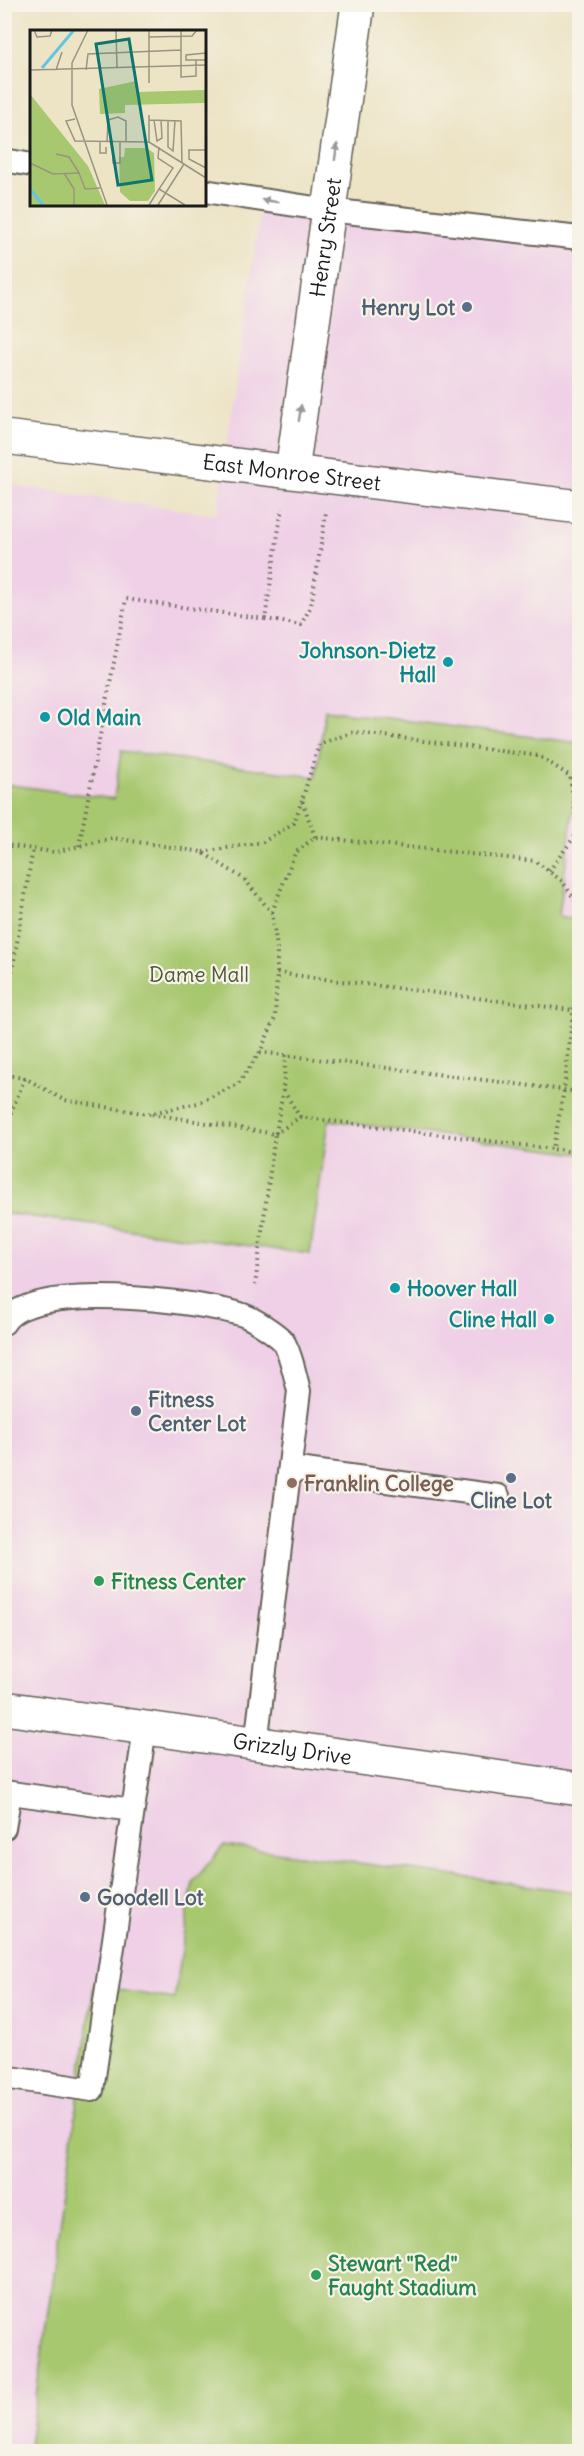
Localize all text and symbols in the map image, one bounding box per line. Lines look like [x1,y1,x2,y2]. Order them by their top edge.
inset map [30,30,206,206]
one-way arrow [332,143,341,162]
street label: Henry Street [303,176,347,299]
one-way arrow [261,197,280,206]
place label: Henry Lot [361,294,456,321]
marker: Henry Lot [460,300,474,314]
one-way arrow [295,403,304,422]
street label: East Monroe Street [201,448,382,496]
place label: Johnson-Dietz Hall [299,637,436,688]
marker: Johnson-Dietz Hall [441,655,455,669]
place label: Old Main [57,704,141,731]
marker: Old Main [38,710,52,724]
park label: Dame Mall [149,961,249,988]
place label: Hoover Hall [407,1275,517,1302]
marker: Hoover Hall [388,1281,402,1295]
place label: Cline Hall [449,1306,537,1333]
marker: Cline Hall [542,1312,556,1326]
place label: Fitness Center Lot [148,1386,247,1437]
marker: Fitness Center Lot [129,1404,143,1418]
place label: Franklin College [304,1470,454,1497]
marker: Cline Lot [504,1471,518,1485]
marker: Franklin College [285,1476,299,1490]
place label: Cline Lot [470,1487,553,1514]
place label: Fitness Center [111,1568,246,1595]
marker: Fitness Center [92,1574,106,1588]
street label: Grizzly Drive [231,1727,353,1770]
place label: Goodell Lot [97,1884,205,1911]
marker: Goodell Lot [78,1890,92,1904]
place label: Stewart "Red" Faught Stadium [328,2250,477,2301]
marker: Stewart "Red" Faught Stadium [309,2268,323,2282]

